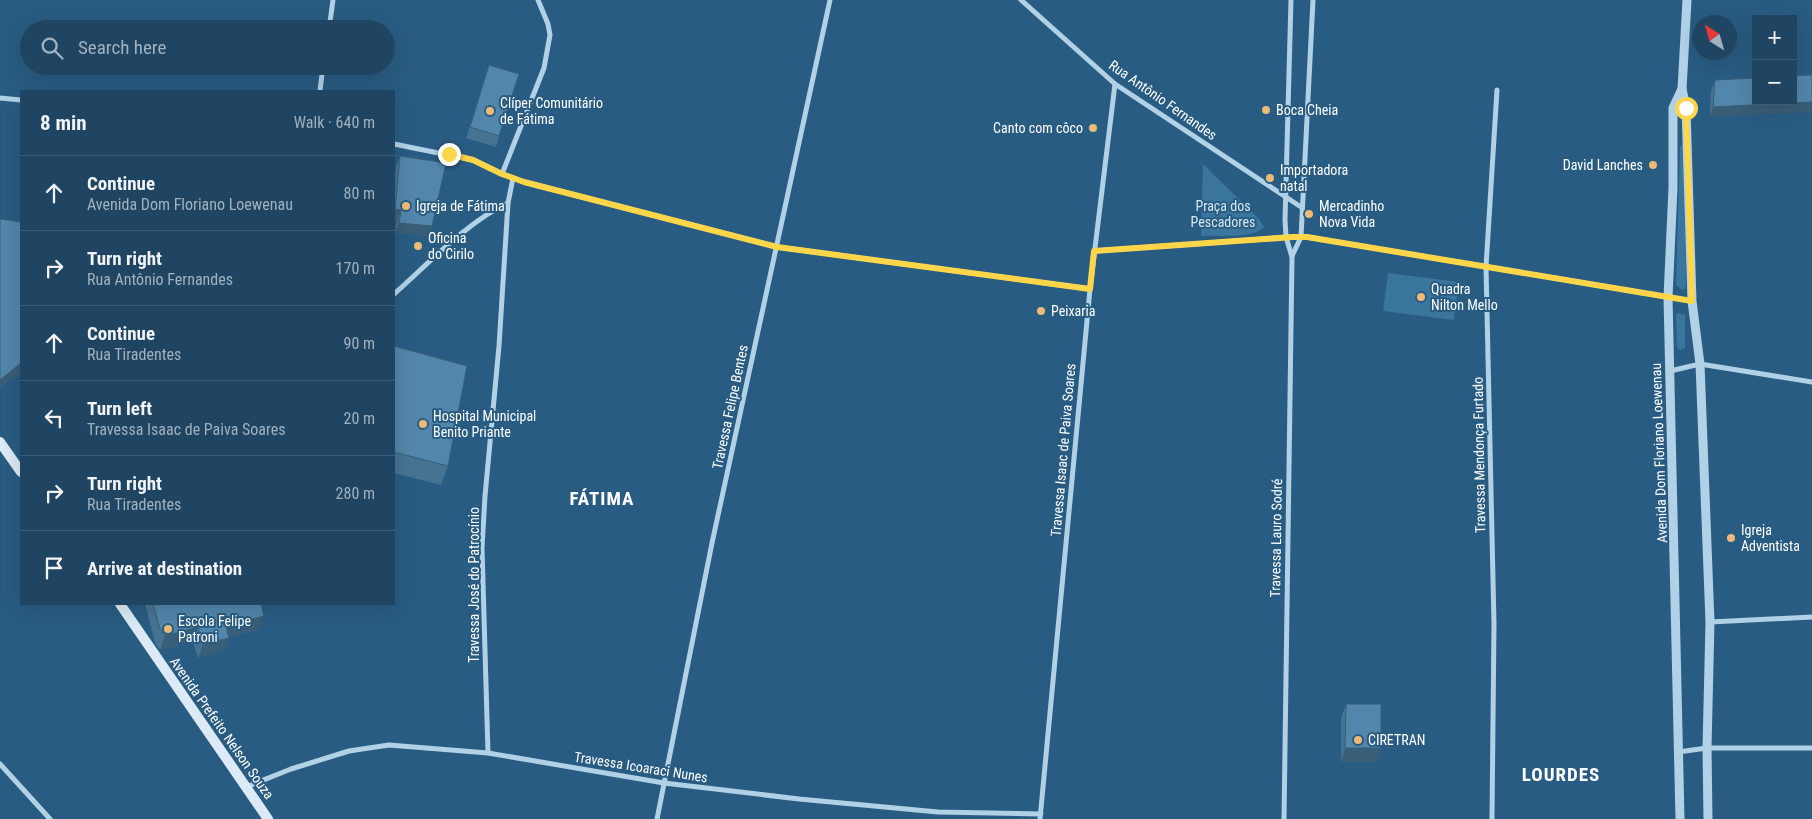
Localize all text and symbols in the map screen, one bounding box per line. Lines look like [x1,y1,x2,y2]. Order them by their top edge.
north arrow [1692,15,1737,60]
map controls [1752,15,1797,105]
button: + [1752,15,1797,60]
search box [20,20,395,75]
icon: search [38,34,66,62]
text: Search here [78,36,166,59]
street label: Rua Antônio Fernandes [1106,57,1220,143]
button: − [1752,60,1797,105]
place label: Clíper Comunitário de Fátima [500,95,603,127]
route start [1675,97,1698,120]
place label: Boca Cheia [1276,102,1338,118]
marker: Boca Cheia [1260,104,1272,116]
marker: Clíper Comunitário de Fátima [484,105,496,117]
text: 8 min [40,111,87,135]
text: Walk · 640 m [294,113,375,132]
place label: Canto com côco [993,120,1083,136]
marker: Canto com côco [1087,122,1099,134]
route end [438,143,461,166]
place label: David Lanches [1563,157,1643,173]
marker: David Lanches [1647,159,1659,171]
place label: Importadora natal [1280,162,1348,194]
text: Continue [87,172,155,195]
marker: Importadora natal [1264,172,1276,184]
icon: ahead [40,179,68,207]
text: 80 m [343,184,375,203]
text: Avenida Dom Floriano Loewenau [87,195,293,214]
place label: Igreja de Fátima [416,198,505,214]
park label: Praça dos Pescadores [1191,198,1255,230]
place label: Mercadinho Nova Vida [1319,198,1384,230]
marker: Igreja de Fátima [400,200,412,212]
marker: Mercadinho Nova Vida [1303,208,1315,220]
place label: Oficina do Cirilo [428,230,474,262]
marker: Oficina do Cirilo [412,240,424,252]
text: Turn right [87,247,162,270]
icon: right [40,254,68,282]
text: 170 m [336,259,375,278]
text: Rua Antônio Fernandes [87,270,233,289]
place label: Quadra Nilton Mello [1431,281,1498,313]
marker: Quadra Nilton Mello [1415,291,1427,303]
place label: Peixaria [1051,303,1095,319]
marker: Peixaria [1035,305,1047,317]
text: Continue [87,322,155,345]
icon: ahead [40,329,68,357]
text: 90 m [343,334,375,353]
street label: Travessa Felipe Bentes [709,343,751,471]
text: Rua Tiradentes [87,345,181,364]
street label: Travessa Isaac de Paiva Soares [1047,363,1079,537]
street label: Avenida Dom Floriano Loewenau [1648,363,1670,543]
street label: Travessa Mendonça Furtado [1470,377,1488,533]
text: Turn left [87,397,152,420]
icon: left [40,404,68,432]
place label: Hospital Municipal Benito Priante [433,408,536,440]
text: 20 m [343,409,375,428]
marker: Hospital Municipal Benito Priante [417,418,429,430]
text: Travessa Isaac de Paiva Soares [87,420,286,439]
text: Turn right [87,472,162,495]
street label: Travessa Lauro Sodré [1267,478,1285,598]
icon: right [40,479,68,507]
text: 280 m [336,484,375,503]
district label: FÁTIMA [570,487,634,510]
text: Rua Tiradentes [87,495,181,514]
street label: Travessa José do Patrocínio [466,507,482,663]
place label: Igreja Adventista [1741,522,1800,554]
marker: Igreja Adventista [1725,532,1737,544]
icon: arrive [40,554,68,582]
text: Arrive at destination [87,557,242,580]
place label: Escola Felipe Patroni [178,613,251,645]
marker: Escola Felipe Patroni [162,623,174,635]
street label: Avenida Prefeito Nelson Souza [167,654,277,802]
place label: CIRETRAN [1368,732,1425,748]
marker: CIRETRAN [1352,734,1364,746]
street label: Travessa Icoaraci Nunes [573,749,709,785]
district label: LOURDES [1522,763,1600,786]

